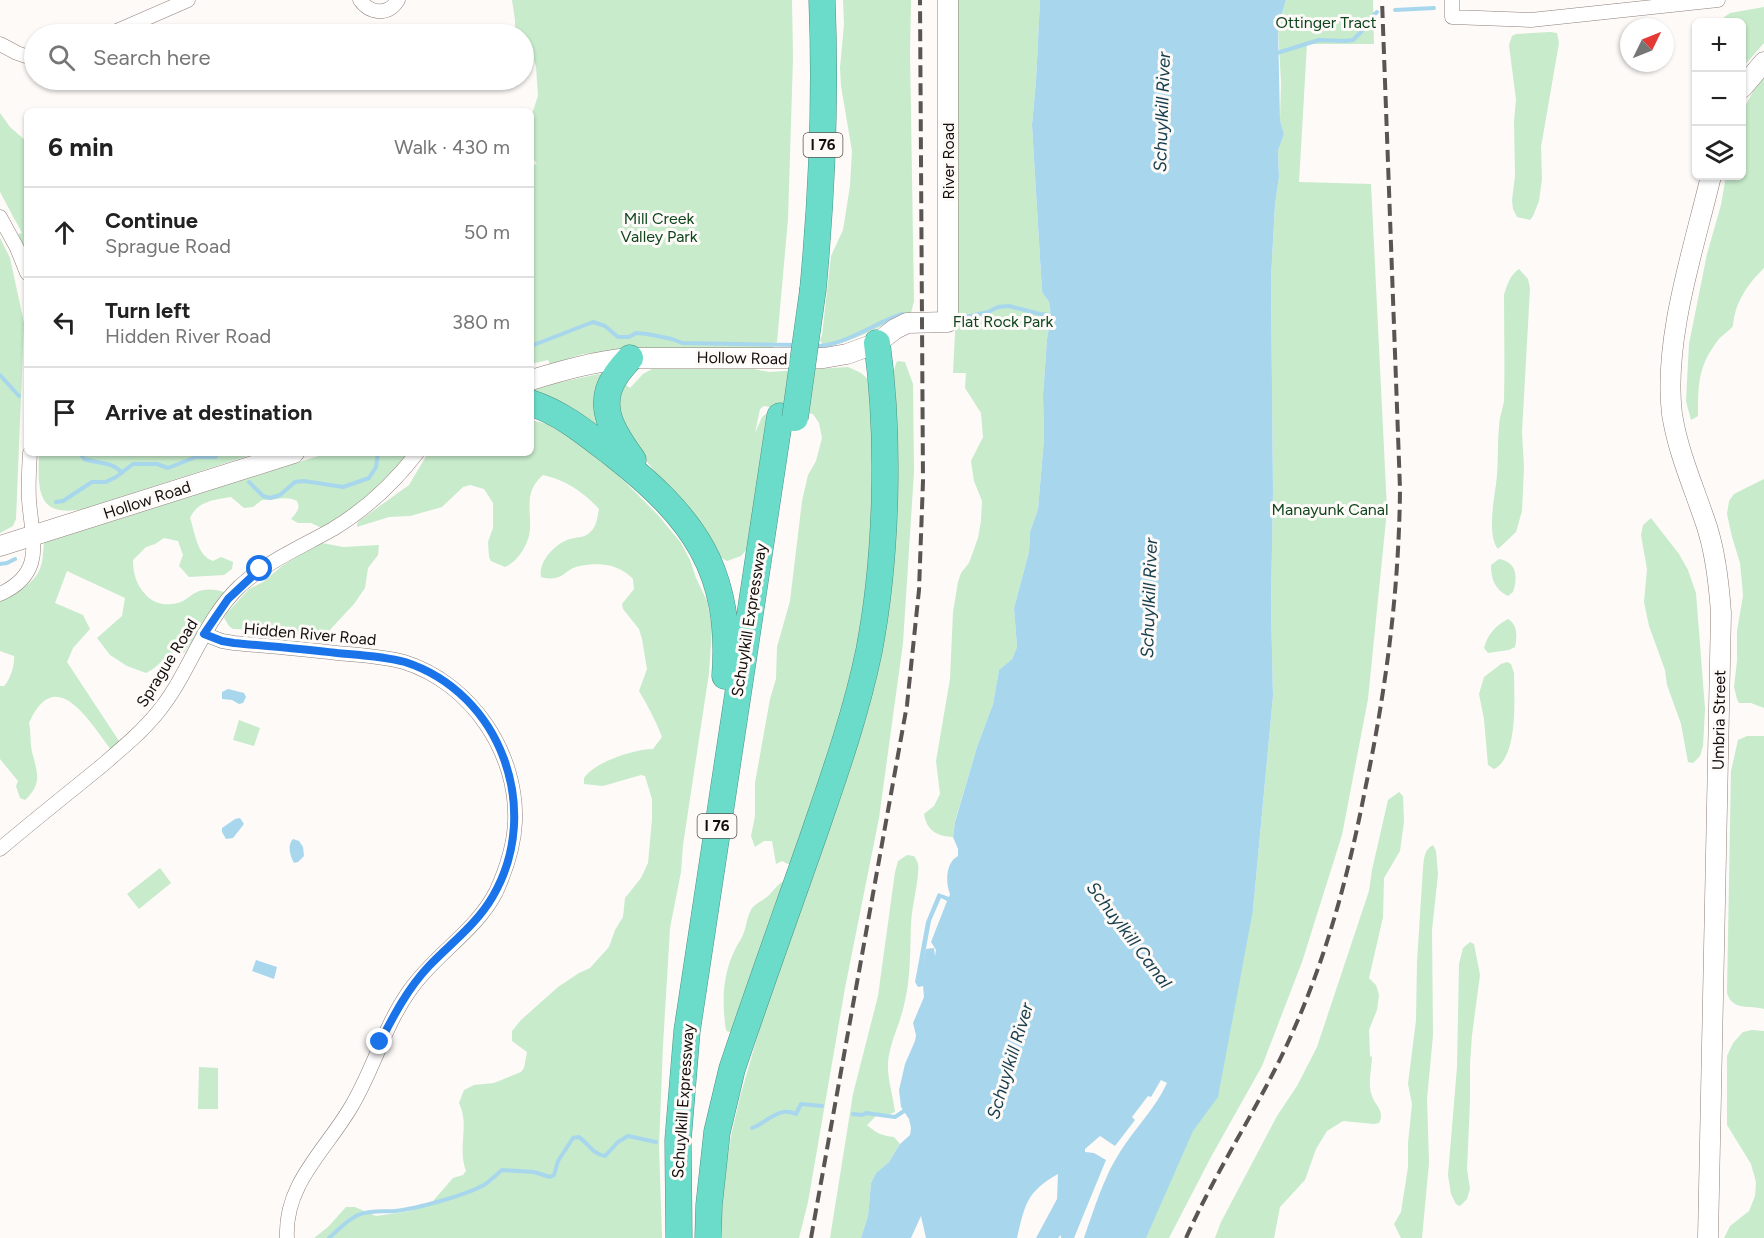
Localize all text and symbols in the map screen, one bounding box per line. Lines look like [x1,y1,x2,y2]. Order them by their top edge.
park label: Ottinger Tract [1276,13,1377,32]
north arrow [1620,18,1674,72]
map controls [1692,18,1746,180]
button: + [1692,18,1746,72]
search box [24,24,534,90]
icon: search [45,41,78,74]
text: Search here [93,44,211,71]
water label: Schuylkill River [1149,51,1175,173]
button: − [1692,72,1746,126]
street label: River Road [939,123,958,199]
button: layers [1692,126,1746,180]
text: 6 min [48,131,114,163]
road number: I 76 [804,133,842,157]
text: Walk · 430 m [394,135,510,159]
text: Continue [105,207,198,234]
park label: Mill Creek Valley Park [621,209,698,246]
icon: ahead [48,216,81,249]
text: 50 m [464,220,510,244]
text: Sprague Road [105,234,231,258]
text: Turn left [105,297,191,324]
icon: left [48,306,81,339]
text: 380 m [452,310,510,334]
park label: Flat Rock Park [953,312,1053,331]
text: Hidden River Road [105,324,271,348]
street label: Hollow Road [696,348,788,368]
icon: arrive [48,396,81,429]
text: Arrive at destination [105,399,313,426]
street label: Hollow Road [101,477,193,523]
park label: Manayunk Canal [1272,500,1388,519]
water label: Schuylkill River [1136,537,1162,659]
street label: Schuylkill Expressway [727,541,771,698]
route start [246,555,272,581]
street label: Sprague Road [132,615,202,711]
street label: Hidden River Road [243,619,377,649]
street label: Umbria Street [1709,670,1729,770]
road number: I 76 [698,814,736,838]
water label: Schuylkill Canal [1082,877,1177,993]
water label: Schuylkill River [982,999,1038,1122]
street label: Schuylkill Expressway [668,1022,698,1179]
route end [366,1028,392,1054]

